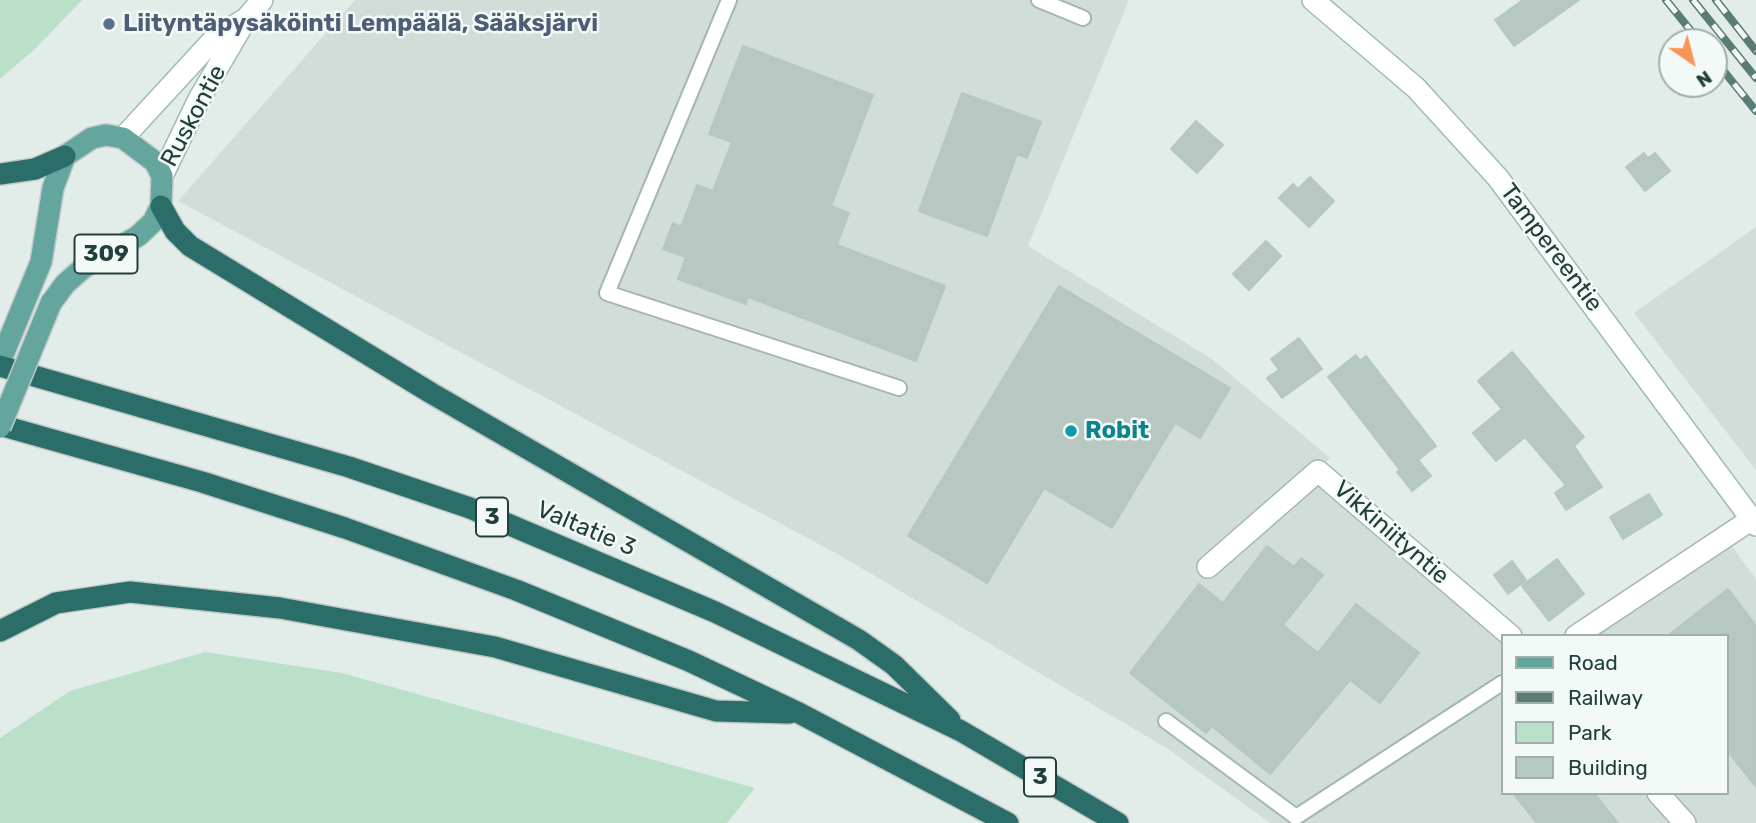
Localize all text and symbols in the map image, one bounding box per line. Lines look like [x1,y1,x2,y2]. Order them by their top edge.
place label: Liityntäpysäköinti Lempäälä, Sääksjärvi [123,10,598,38]
marker: Liityntäpysäköinti Lempäälä, Sääksjärvi [101,16,117,32]
north arrow [1658,28,1728,98]
street label: Ruskontie [155,60,233,172]
text: N [1692,66,1716,92]
street label: Tampereentie [1494,178,1608,318]
road number: 309 [74,234,138,274]
place label: Robit [1085,417,1149,445]
marker: Robit [1063,423,1079,439]
street label: Vikkiniityntie [1327,475,1455,591]
street label: Valtatie 3 [532,495,640,563]
road number: 3 [476,498,508,537]
legend [1500,634,1728,795]
text: Road [1568,650,1618,675]
text: Railway [1568,685,1643,710]
text: Park [1568,720,1612,745]
text: Building [1568,755,1648,780]
road number: 3 [1024,758,1056,796]

